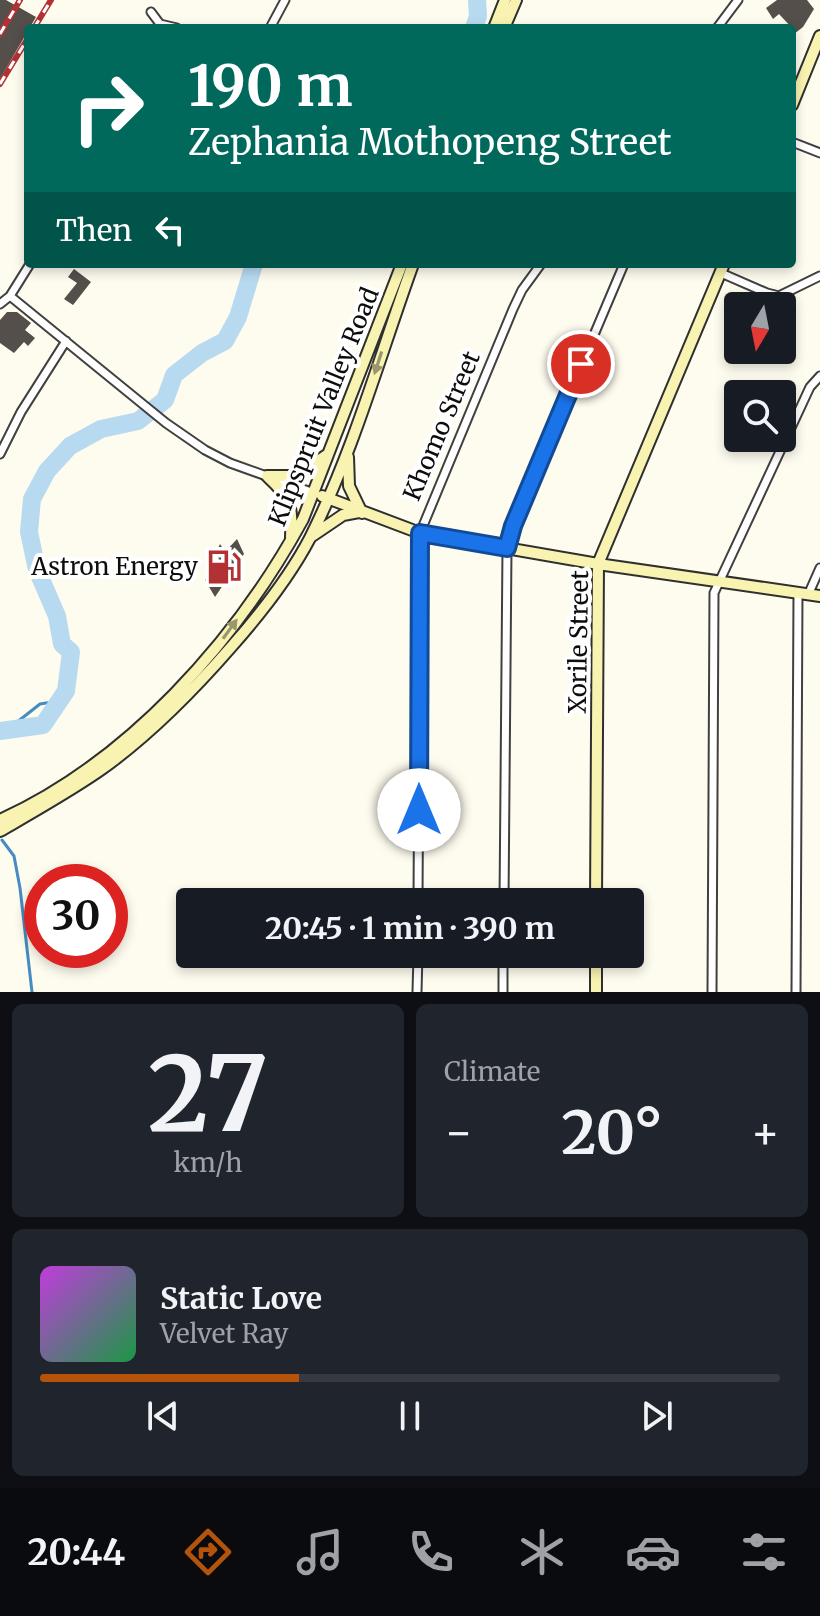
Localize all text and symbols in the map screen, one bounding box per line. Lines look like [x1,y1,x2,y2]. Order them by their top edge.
text: 190 m [188,51,353,121]
icon: right [56,56,160,160]
text: Zephania Mothopeng Street [188,120,671,165]
icon: left [148,208,192,252]
text: Then [56,211,132,249]
street label: Klipspruit Valley Road [261,283,386,531]
north arrow [724,292,796,364]
map controls [724,292,796,452]
pin [547,330,615,398]
icon: arrive [559,342,603,386]
street label: Khomo Street [396,346,487,505]
one-way arrow [372,351,384,375]
button: search [724,380,796,452]
fuel station icon: Astron Energy [205,548,243,586]
place label: Astron Energy [30,551,198,582]
street label: Xorile Street [562,569,595,714]
one-way arrow [222,618,237,639]
position arrow [377,768,461,852]
speed limit sign: 30 [24,864,128,968]
text: 20:45 · 1 min · 390 m [265,909,555,947]
text: 27 [148,1029,268,1159]
text: Climate [444,1055,540,1088]
text: 20° [561,1095,663,1170]
text: − [444,1105,473,1160]
text: + [751,1105,780,1160]
text: km/h [174,1146,242,1179]
text: Static Love [160,1279,322,1317]
text: Velvet Ray [160,1317,288,1350]
icon: previous [141,1394,185,1438]
icon: pause [388,1394,432,1438]
icon: next [635,1394,679,1438]
icon: directions [180,1524,236,1580]
icon: music [292,1524,348,1580]
icon: phone [403,1524,459,1580]
icon: climate [514,1524,570,1580]
icon: car [625,1524,681,1580]
icon: filters [736,1524,792,1580]
text: 20:44 [28,1530,125,1575]

